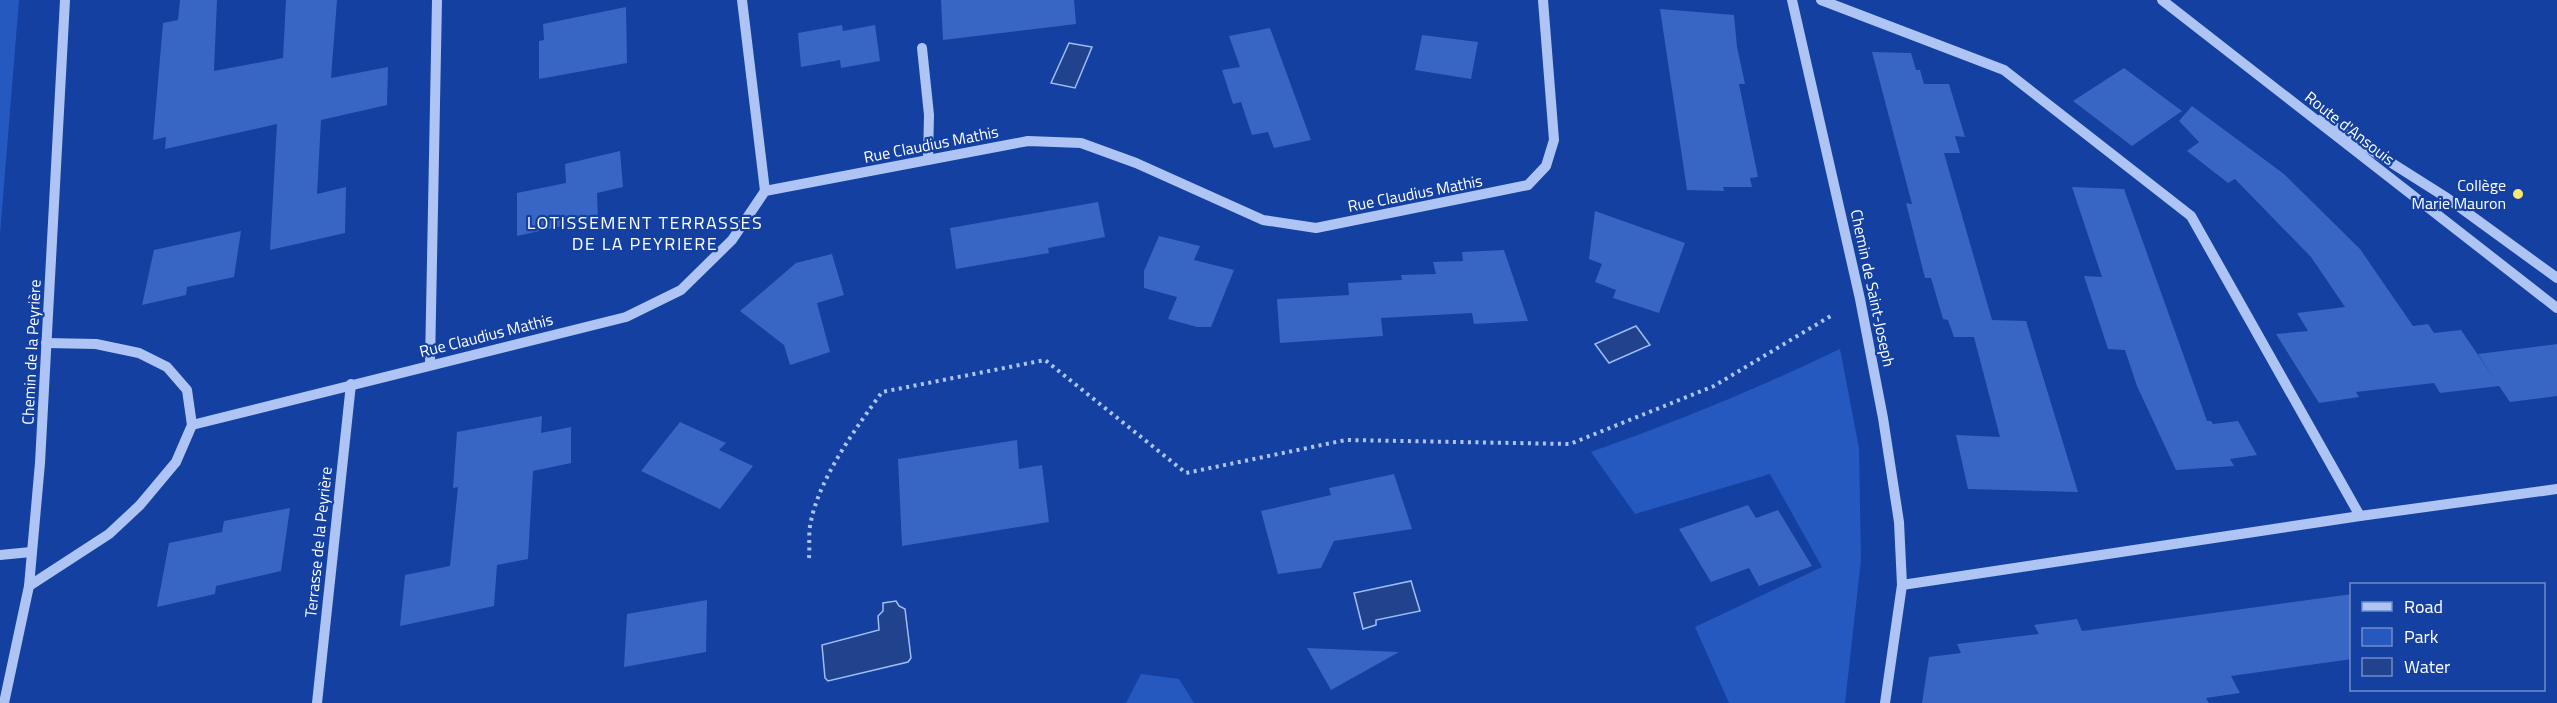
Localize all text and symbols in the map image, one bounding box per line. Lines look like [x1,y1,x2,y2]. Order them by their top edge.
street label: Route d'Ansouis [2300,85,2400,171]
street label: Rue Claudius Mathis [862,119,1000,169]
street label: Rue Claudius Mathis [1346,168,1484,218]
place label: Collège Marie Mauron [2412,173,2506,215]
marker: Collège Marie Mauron [2511,187,2525,201]
street label: Chemin de Saint-Joseph [1845,207,1901,369]
district label: LOTISSEMENT TERRASSES DE LA PEYRIERE [527,209,763,257]
street label: Chemin de la Peyrière [15,279,47,425]
street label: Rue Claudius Mathis [417,307,555,363]
street label: Terrasse de la Peyrière [298,465,338,619]
legend [2350,583,2545,691]
text: Road [2404,593,2443,620]
text: Park [2404,623,2439,650]
text: Water [2404,653,2450,680]

